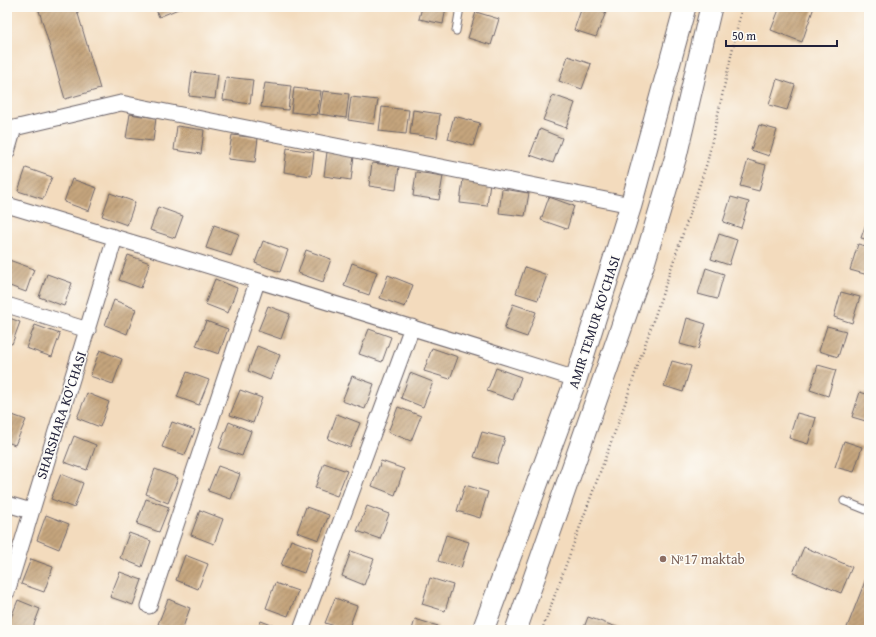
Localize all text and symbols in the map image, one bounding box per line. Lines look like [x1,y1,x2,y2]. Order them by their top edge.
scale bar [726,22,837,48]
text: 50 m [732,27,756,44]
street label: AMIR TEMUR KO'CHASI [563,253,625,391]
street label: SHARSHARA KO'CHASI [31,348,91,482]
place label: №17 maktab [671,549,745,569]
marker: №17 maktab [658,554,668,564]

